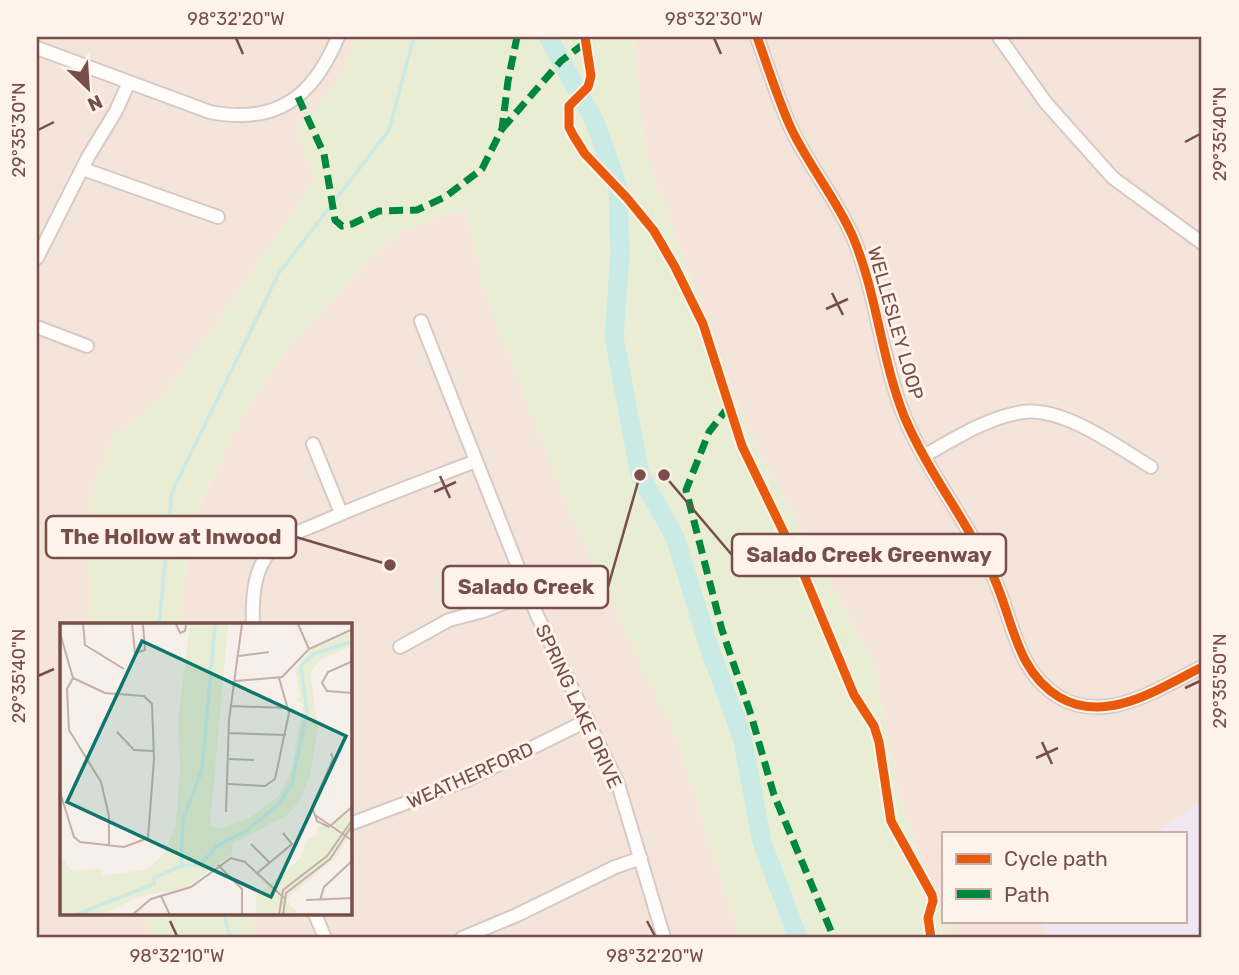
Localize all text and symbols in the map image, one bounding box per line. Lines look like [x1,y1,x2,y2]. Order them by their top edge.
text: 98°32'20"W [187,8,285,30]
text: 98°32'30"W [665,8,763,30]
north arrow [52,52,122,122]
text: 29°35'30"N [8,82,30,178]
text: 29°35'40"N [1209,87,1231,181]
text: N [84,90,106,116]
street label: WELLESLEY LOOP [863,244,928,402]
callout: The Hollow at Inwood [46,516,296,558]
text: The Hollow at Inwood [61,524,281,549]
callout: Salado Creek Greenway [732,534,1006,576]
text: Salado Creek Greenway [746,542,992,567]
callout: Salado Creek [443,566,608,608]
text: Salado Creek [458,574,595,599]
street label: SPRING LAKE DRIVE [530,621,627,792]
inset map [60,623,352,916]
text: 29°35'40"N [8,629,30,723]
text: 29°35'50"N [1209,633,1231,729]
street label: WEATHERFORD [403,737,537,814]
legend [942,832,1186,922]
text: Cycle path [1004,846,1108,871]
text: Path [1004,882,1050,907]
text: 98°32'10"W [130,945,224,967]
text: 98°32'20"W [606,945,704,967]

